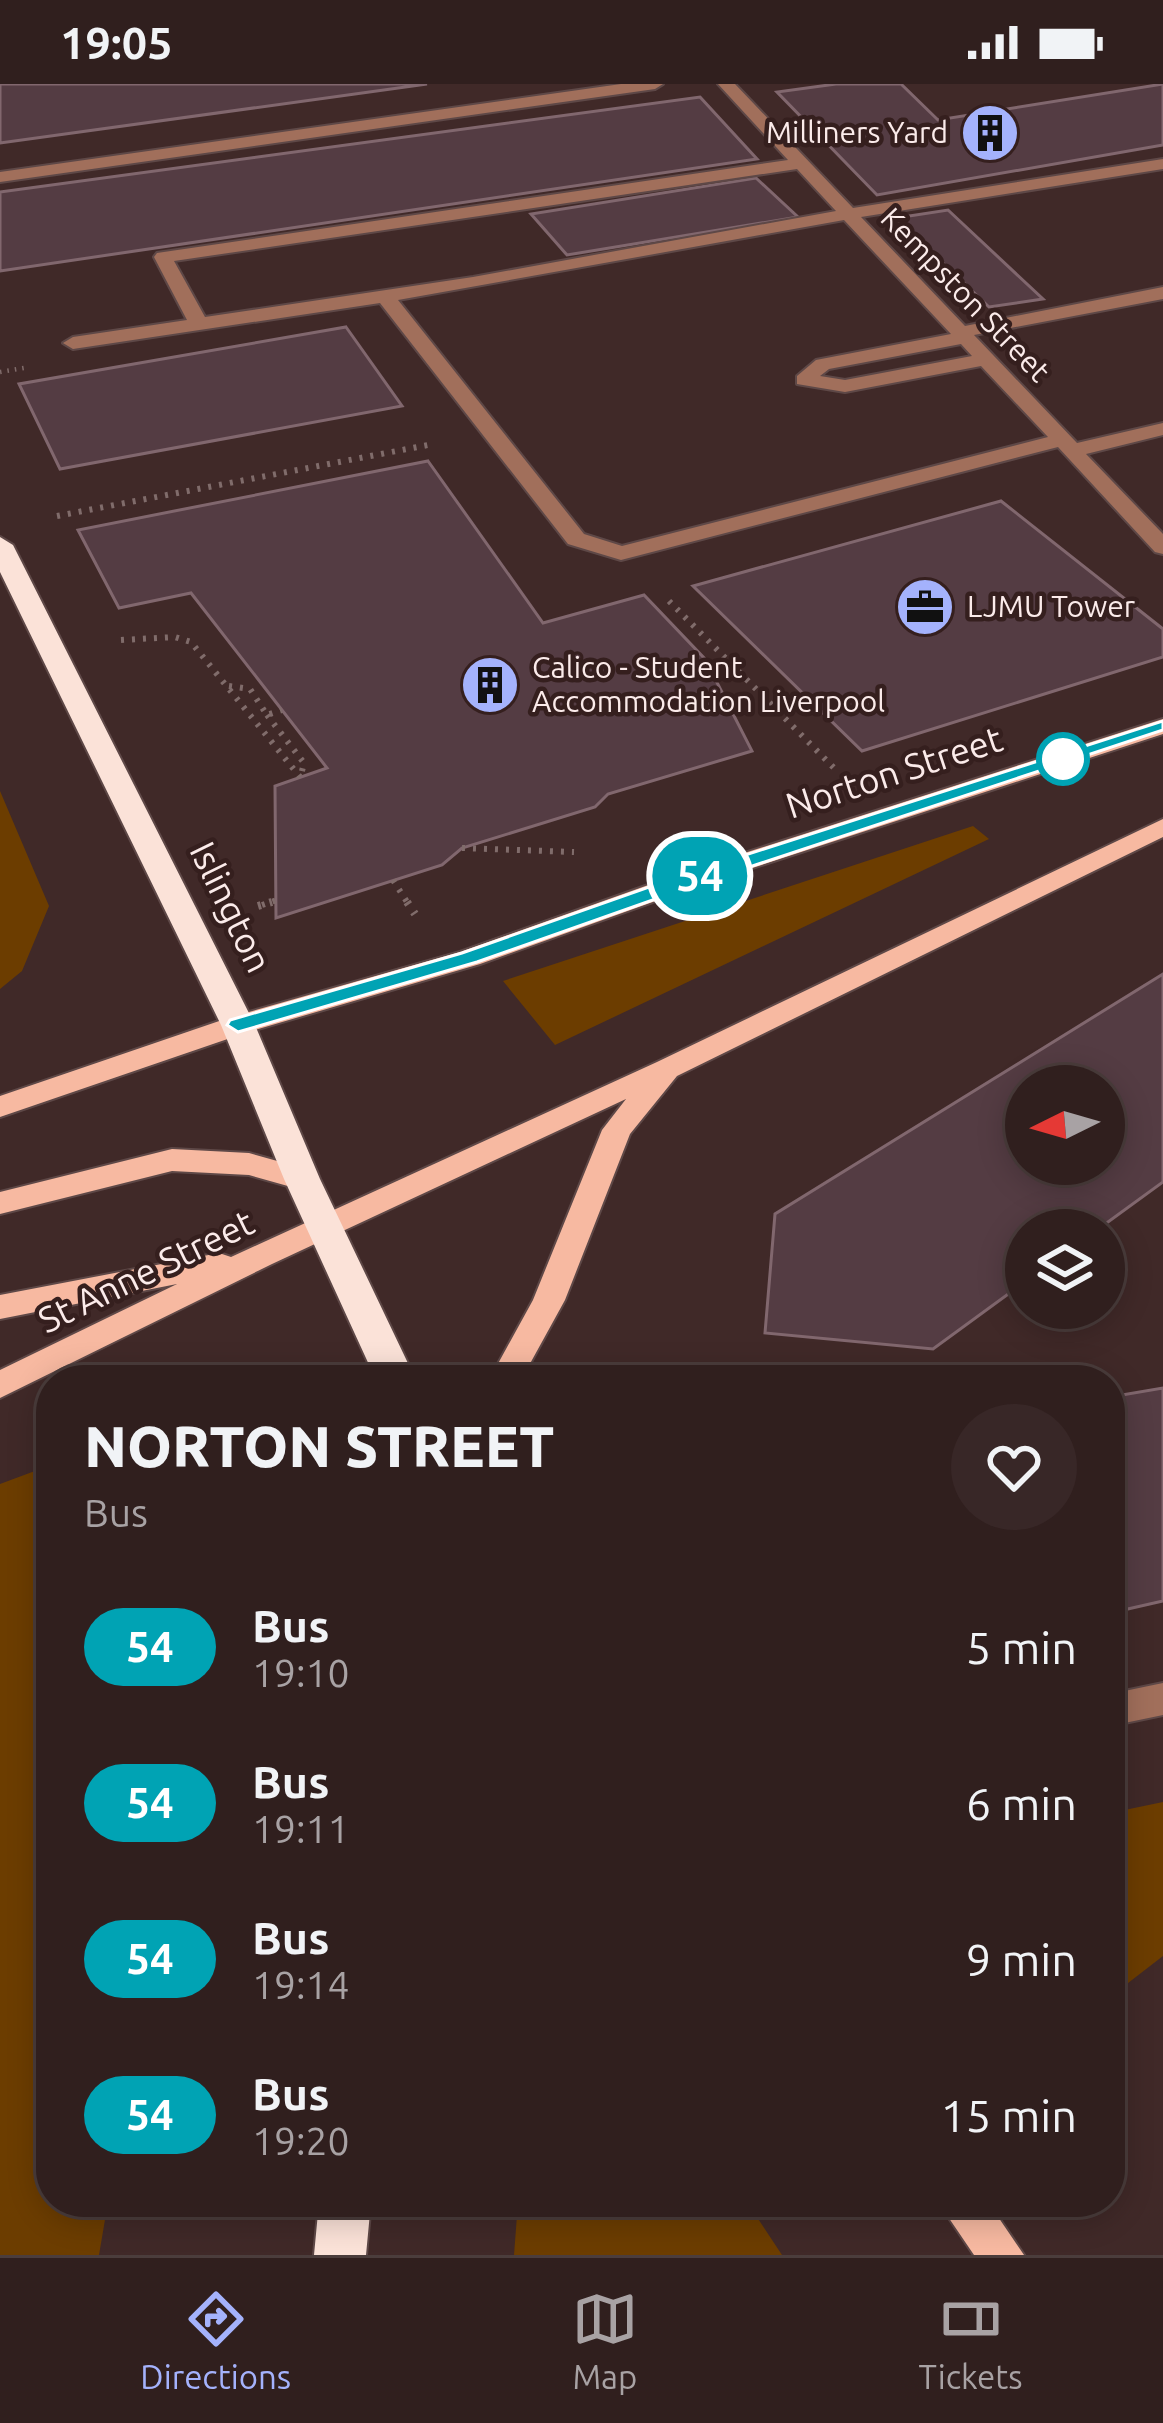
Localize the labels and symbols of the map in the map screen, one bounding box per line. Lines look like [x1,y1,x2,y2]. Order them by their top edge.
building icon: Milliners Yard [959,102,1021,164]
place label: Milliners Yard [766,115,948,149]
street label: Kempston Street [874,201,1057,388]
office icon: LJMU Tower [894,576,956,638]
place label: LJMU Tower [967,589,1136,623]
place label: Calico - Student Accommodation Liverpool [532,650,885,718]
building icon: Calico - Student Accommodation Liverpool [459,654,521,716]
street label: Norton Street [781,717,1007,826]
unlabelled marker [1038,734,1088,784]
street label: Islington [182,835,281,979]
line badge: 54 [646,837,754,915]
north arrow [1005,1065,1125,1185]
street label: St Anne Street [31,1201,260,1340]

